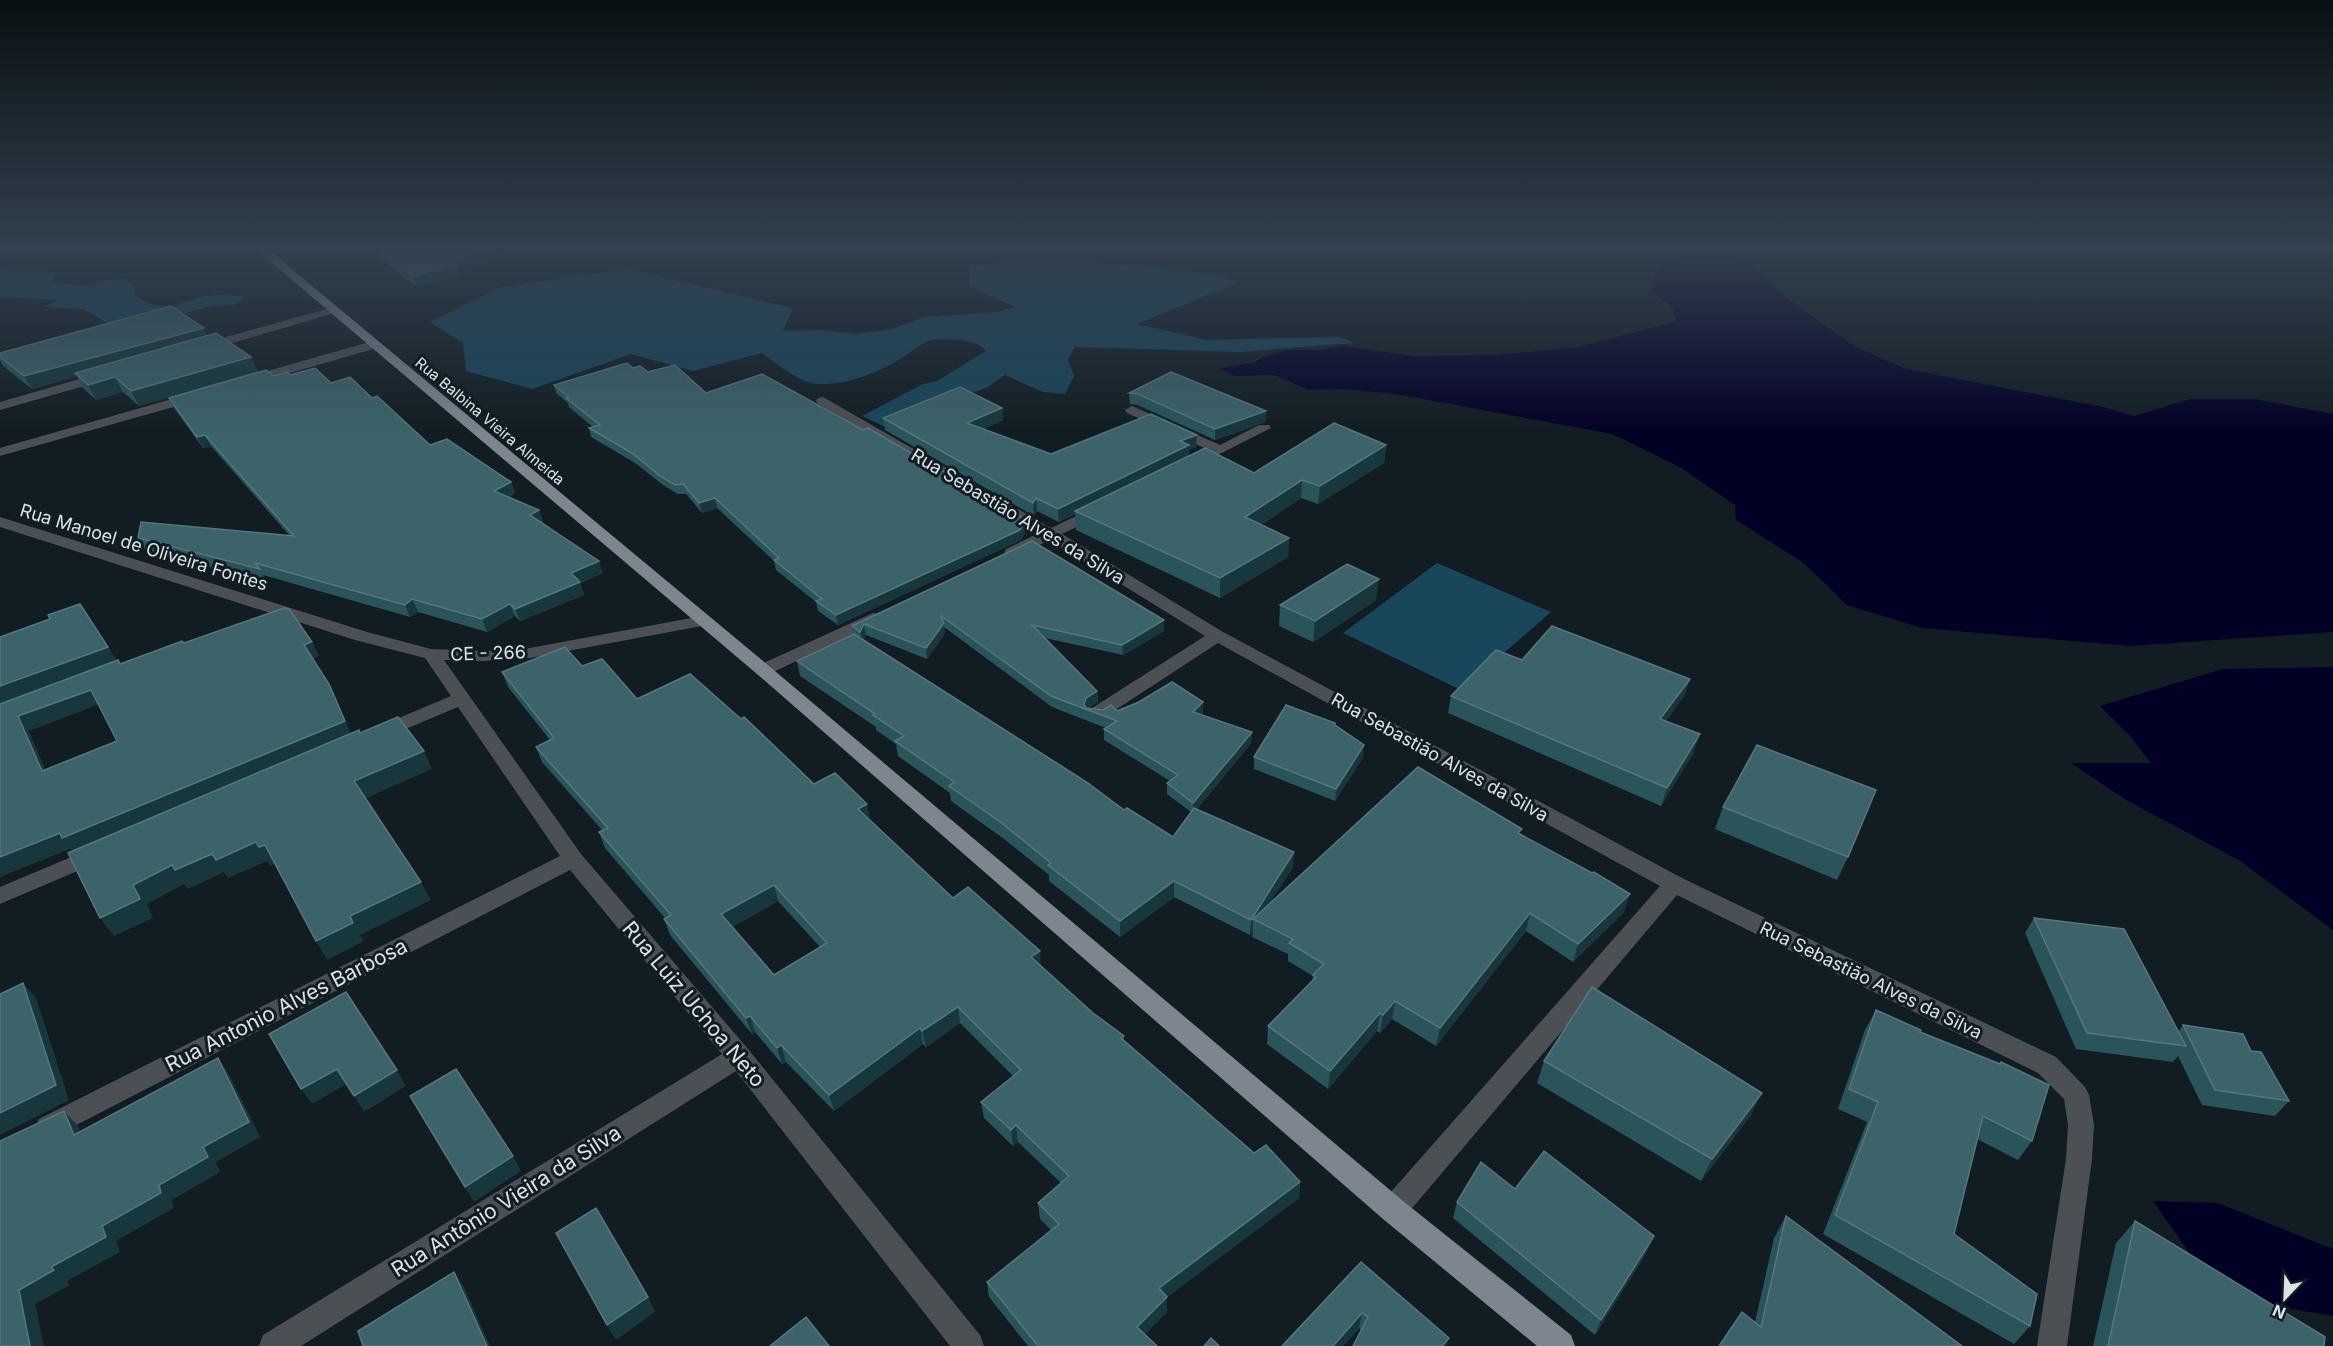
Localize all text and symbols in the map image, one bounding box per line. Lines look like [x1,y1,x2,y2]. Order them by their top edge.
street label: Rua Balbina Vieira Almeida [411,353,569,489]
street label: Rua Sebastião Alves da Silva [908,444,1128,588]
street label: Rua Manoel de Oliveira Fontes [18,499,270,595]
street label: CE - 266 [450,641,526,665]
street label: Rua Sebastião Alves da Silva [1328,688,1552,826]
street label: Rua Luiz Uchoa Neto [617,916,771,1092]
street label: Rua Sebastião Alves da Silva [1756,917,1986,1043]
street label: Rua Antonio Alves Barbosa [161,933,411,1077]
street label: Rua Antônio Vieira da Silva [387,1120,625,1282]
north arrow [2255,1268,2315,1328]
text: N [2270,1300,2289,1323]

